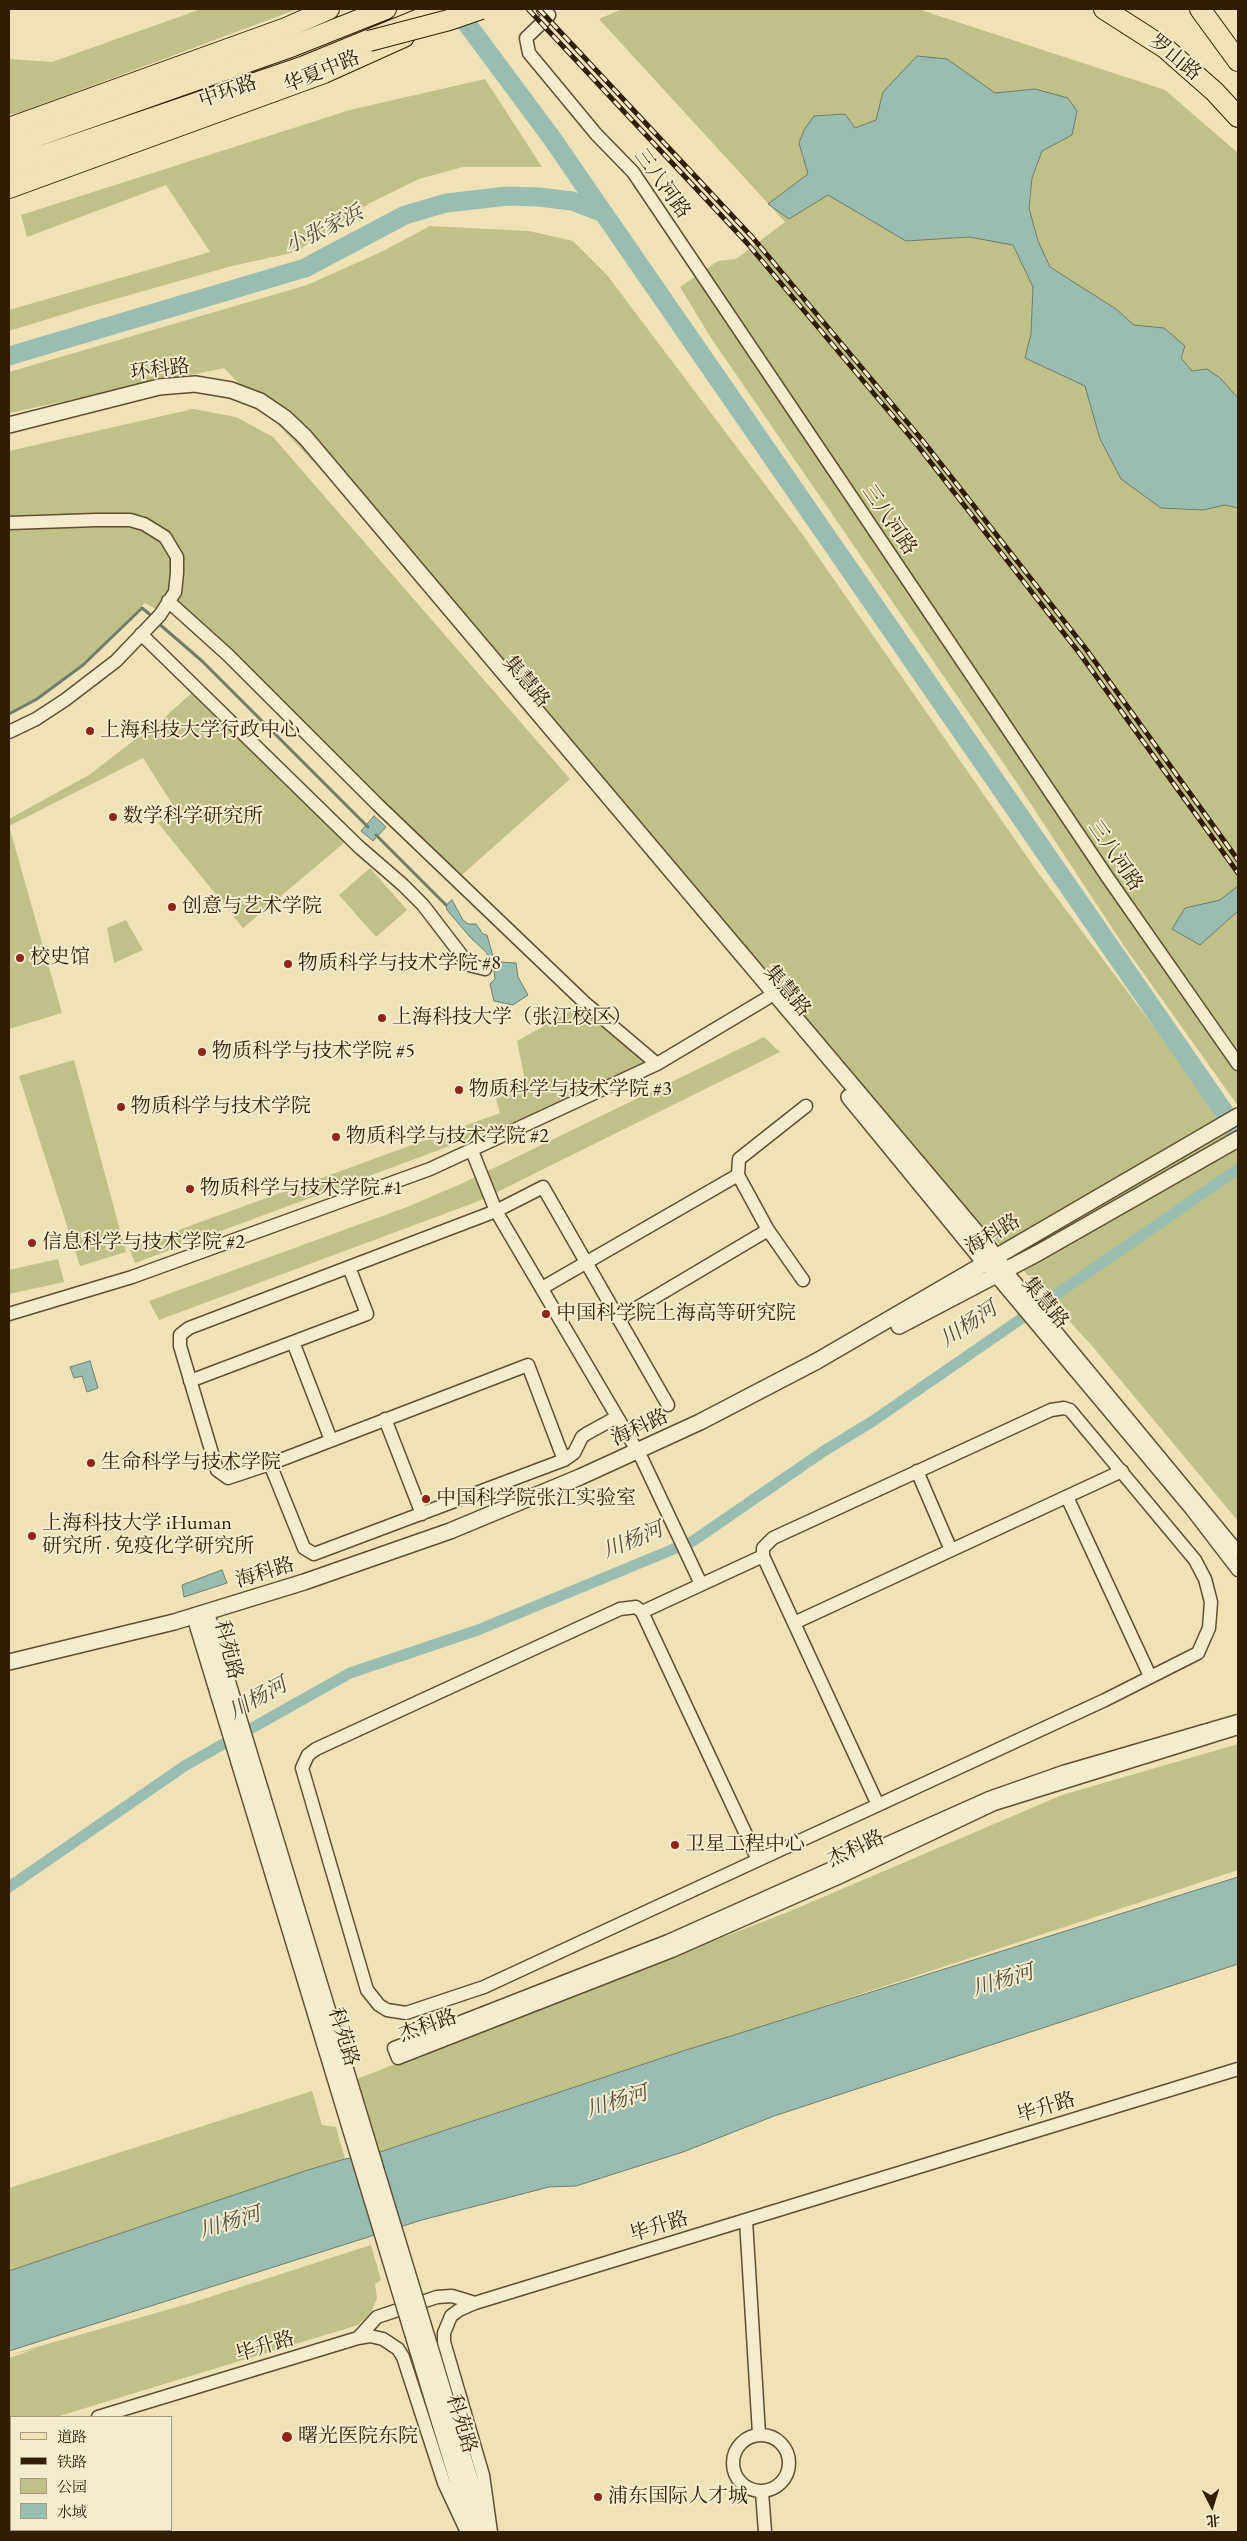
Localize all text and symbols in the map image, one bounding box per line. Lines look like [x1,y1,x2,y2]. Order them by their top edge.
street label: 罗山路 [1144,30,1206,86]
street label: 华夏中路 [280,46,364,98]
street label: 中环路 [196,71,260,113]
street label: 三八河路 [629,145,695,223]
water label: 小张家浜 [281,200,367,260]
street label: 环科路 [129,354,191,386]
street label: 三八河路 [857,480,921,560]
street label: 集慧路 [498,651,554,713]
place label: 上海科技大学行政中心 [100,719,300,743]
marker: 上海科技大学行政中心 [84,725,96,737]
place label: 数学科学研究所 [123,805,263,829]
marker: 数学科学研究所 [107,811,119,823]
street label: 三八河路 [1083,816,1147,896]
place label: 创意与艺术学院 [182,895,322,919]
marker: 创意与艺术学院 [166,901,178,913]
place label: 校史馆 [30,946,90,970]
marker: 校史馆 [14,952,26,964]
place label: 物质科学与技术学院 #8 [298,952,501,976]
marker: 物质科学与技术学院 #8 [282,958,294,970]
street label: 集慧路 [759,960,815,1022]
place label: 上海科技大学（张江校区） [392,1006,632,1030]
marker: 上海科技大学（张江校区） [376,1012,388,1024]
place label: 物质科学与技术学院 #5 [212,1040,415,1064]
marker: 物质科学与技术学院 #5 [196,1046,208,1058]
place label: 物质科学与技术学院 #3 [469,1078,672,1102]
marker: 物质科学与技术学院 #3 [453,1084,465,1096]
place label: 物质科学与技术学院 [131,1095,311,1119]
marker: 物质科学与技术学院 [115,1101,127,1113]
place label: 物质科学与技术学院 #2 [346,1125,549,1149]
marker: 物质科学与技术学院 #2 [330,1131,342,1143]
place label: 物质科学与技术学院 #1 [200,1177,403,1201]
marker: 物质科学与技术学院 #1 [184,1183,196,1195]
street label: 海科路 [961,1209,1025,1261]
place label: 信息科学与技术学院 #2 [42,1231,245,1255]
marker: 信息科学与技术学院 #2 [26,1237,38,1249]
street label: 集慧路 [1017,1272,1073,1334]
water label: 川杨河 [936,1297,1002,1353]
place label: 中国科学院上海高等研究院 [556,1302,796,1326]
marker: 中国科学院上海高等研究院 [540,1308,552,1320]
street label: 海科路 [608,1404,672,1452]
place label: 生命科学与技术学院 [101,1451,281,1475]
marker: 生命科学与技术学院 [85,1457,97,1469]
place label: 中国科学院张江实验室 [436,1487,636,1511]
marker: 中国科学院张江实验室 [420,1493,432,1505]
place label: 上海科技大学 iHuman 研究所 · 免疫化学研究所 [42,1512,254,1559]
water label: 川杨河 [599,1518,667,1564]
marker: 上海科技大学 iHuman 研究所 · 免疫化学研究所 [26,1530,38,1542]
street label: 海科路 [233,1553,297,1593]
street label: 科苑路 [209,1618,247,1682]
water label: 川杨河 [224,1673,292,1725]
street label: 杰科路 [824,1825,888,1873]
place label: 卫星工程中心 [685,1833,805,1857]
marker: 卫星工程中心 [669,1839,681,1851]
water label: 川杨河 [969,1960,1037,2002]
street label: 科苑路 [323,2005,363,2069]
street label: 杰科路 [396,2005,460,2047]
water label: 川杨河 [583,2081,651,2123]
street label: 毕升路 [1014,2088,1078,2128]
water label: 川杨河 [196,2202,264,2244]
street label: 毕升路 [627,2207,691,2247]
street label: 毕升路 [233,2327,297,2367]
street label: 科苑路 [441,2392,481,2456]
legend [10,2416,172,2531]
place label: 曙光医院东院 [298,2425,418,2449]
text: 道路 [57,2427,87,2446]
marker: 曙光医院东院 [280,2430,294,2444]
text: 铁路 [57,2452,87,2471]
text: 公园 [57,2477,87,2496]
north arrow [1187,2481,1237,2531]
place label: 浦东国际人才城 [608,2485,748,2509]
marker: 浦东国际人才城 [592,2491,604,2503]
text: 水域 [57,2502,87,2521]
text: 北 [1206,2511,1221,2531]

